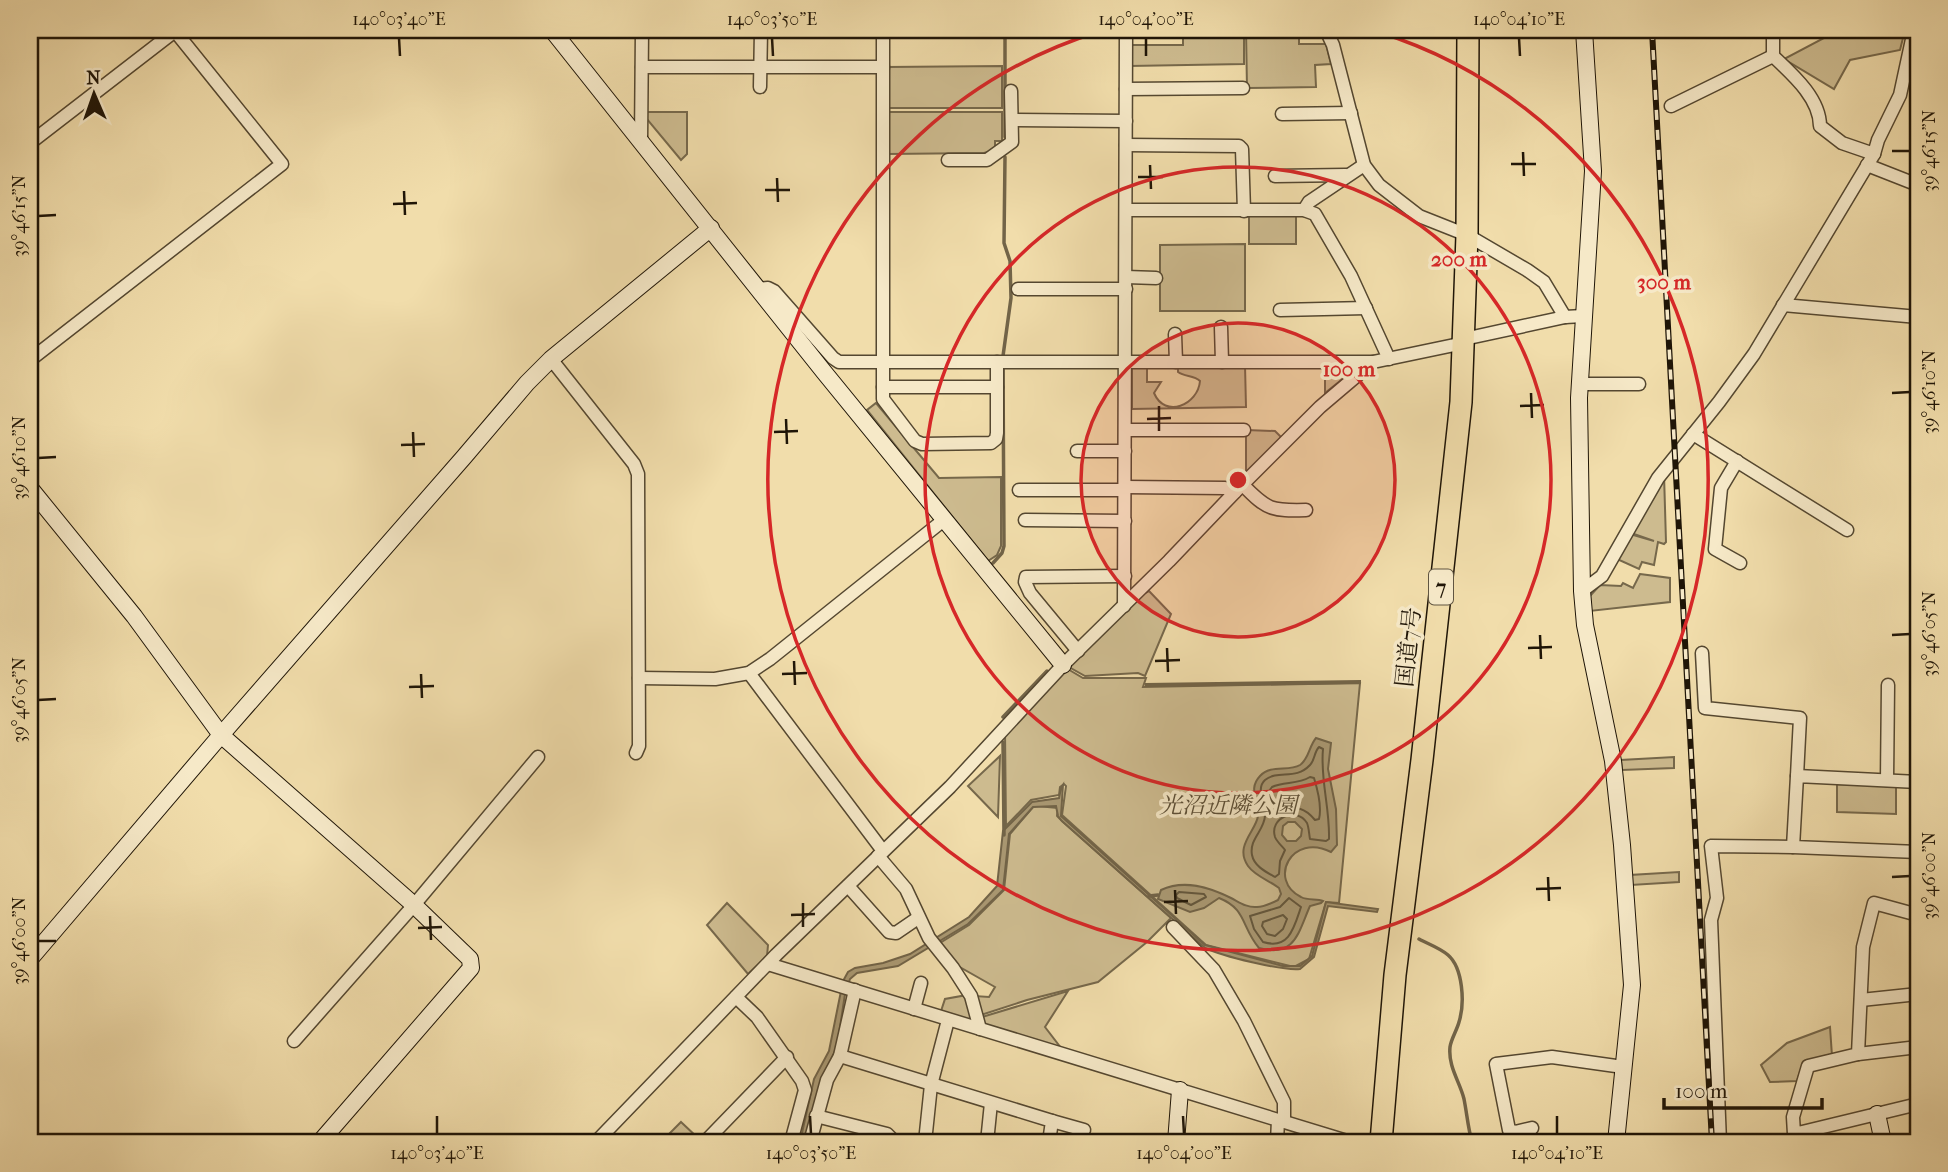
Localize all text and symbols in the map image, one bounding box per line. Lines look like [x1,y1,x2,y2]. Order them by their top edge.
text: 140°03'40"E [352,9,446,30]
text: 140°03'50"E [727,9,817,30]
text: 140°04'00"E [1098,9,1194,30]
text: 140°04'10"E [1473,9,1565,30]
north arrow [60,60,130,130]
text: N [86,67,102,89]
text: 39°46'15"N [1919,109,1940,192]
text: 39°46'15"N [9,174,30,257]
text: 200 m [1431,247,1488,271]
text: 300 m [1637,270,1691,294]
text: 39°46'10"N [1919,349,1940,434]
text: 100 m [1323,357,1376,381]
text: 39°46'10"N [9,415,30,500]
centre of rings [1226,468,1250,492]
road number: 7 [1429,570,1453,604]
text: 39°46'05"N [1919,591,1940,677]
street label: 国道7号 [1391,606,1426,688]
text: 39°46'05"N [9,657,30,743]
park label: 光沼近隣公園 [1159,792,1301,819]
text: 39°46'00"N [1919,832,1940,920]
text: 39°46'00"N [9,897,30,985]
scale bar [1664,1067,1822,1111]
text: 100 m [1675,1079,1728,1103]
text: 140°03'40"E [390,1143,484,1164]
text: 140°03'50"E [766,1143,856,1164]
text: 140°04'00"E [1136,1143,1232,1164]
text: 140°04'10"E [1511,1143,1603,1164]

